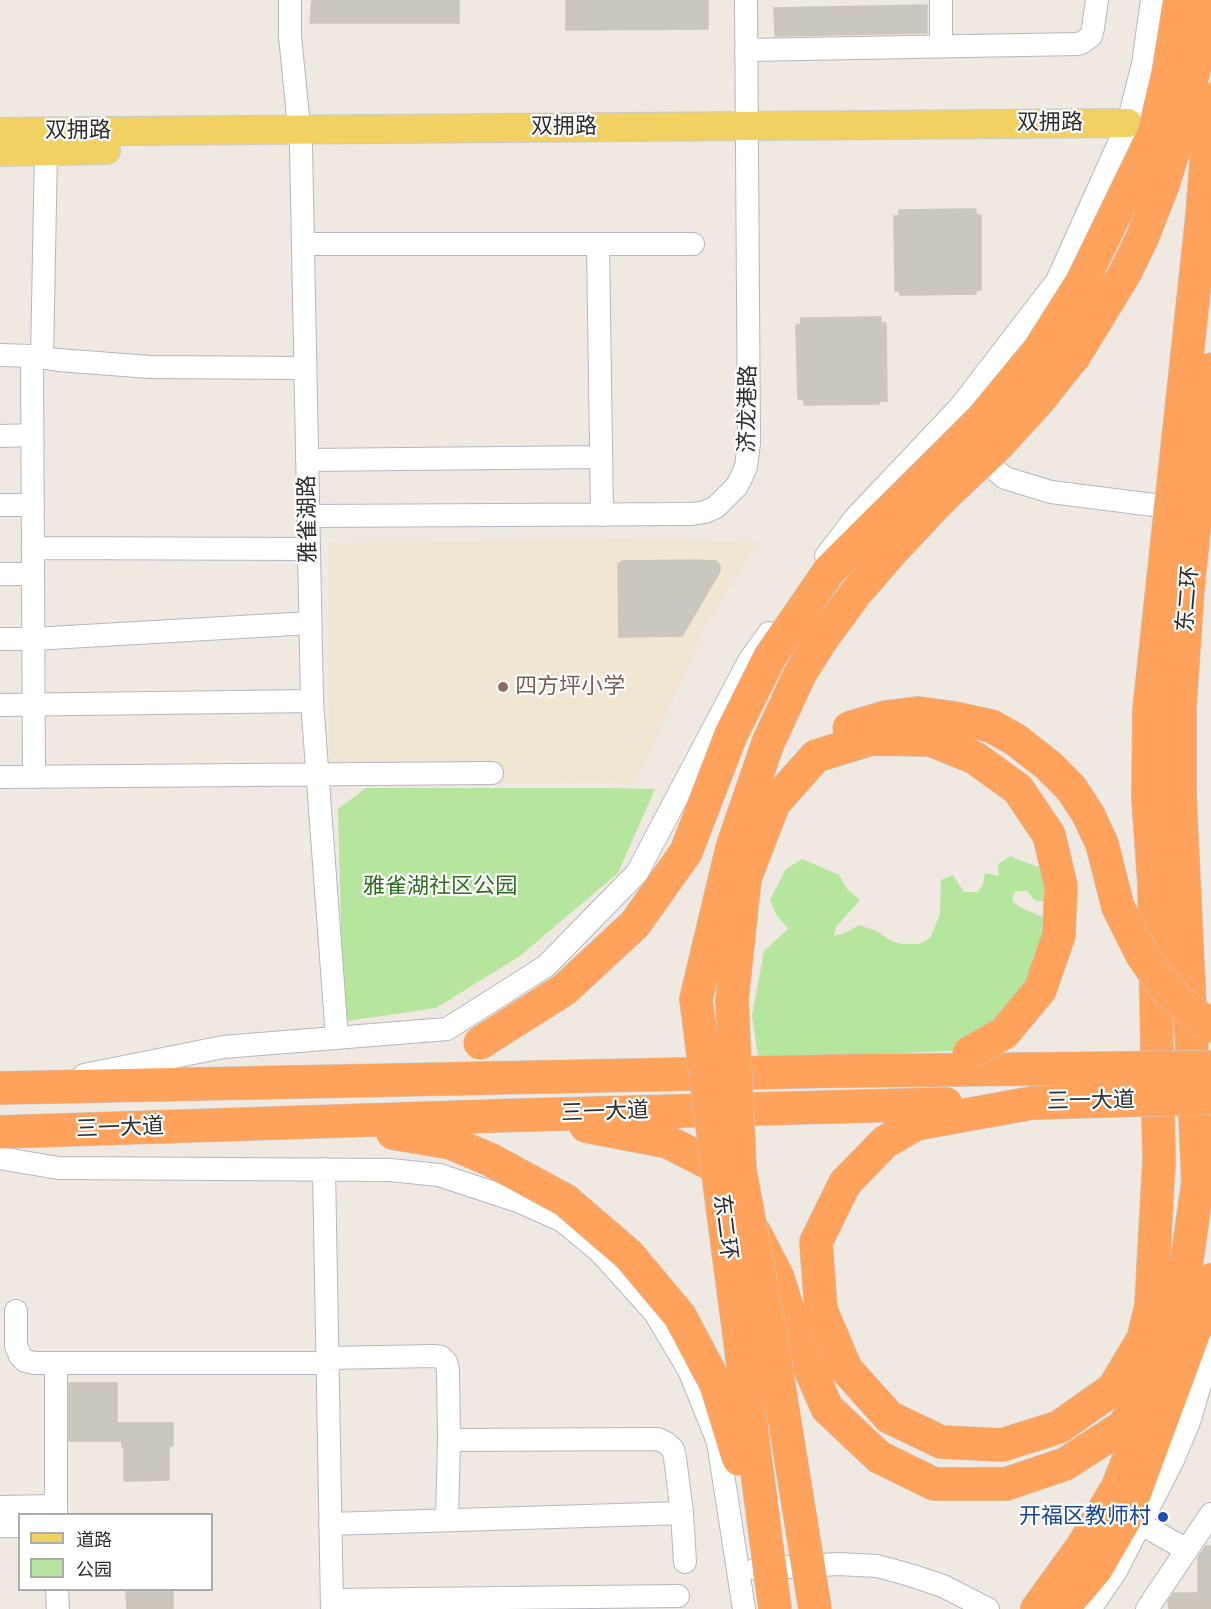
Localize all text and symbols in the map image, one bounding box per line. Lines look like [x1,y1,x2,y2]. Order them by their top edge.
street label: 双拥路 [1017,110,1083,136]
street label: 双拥路 [531,114,597,140]
street label: 双拥路 [45,118,111,144]
street label: 济龙港路 [734,365,762,453]
street label: 雅雀湖路 [294,475,322,563]
street label: 东二环 [1172,565,1204,633]
place label: 四方坪小学 [515,674,625,700]
marker: 四方坪小学 [496,680,510,694]
park label: 雅雀湖社区公园 [363,874,517,900]
street label: 三一大道 [1047,1087,1135,1115]
street label: 三一大道 [561,1097,649,1127]
street label: 三一大道 [76,1113,164,1143]
street label: 东二环 [708,1193,742,1261]
place label: 开福区教师村 [1019,1504,1151,1530]
marker: 开福区教师村 [1156,1510,1170,1524]
legend [18,1513,213,1591]
text: 道路 [76,1529,112,1551]
text: 公园 [76,1559,112,1581]

